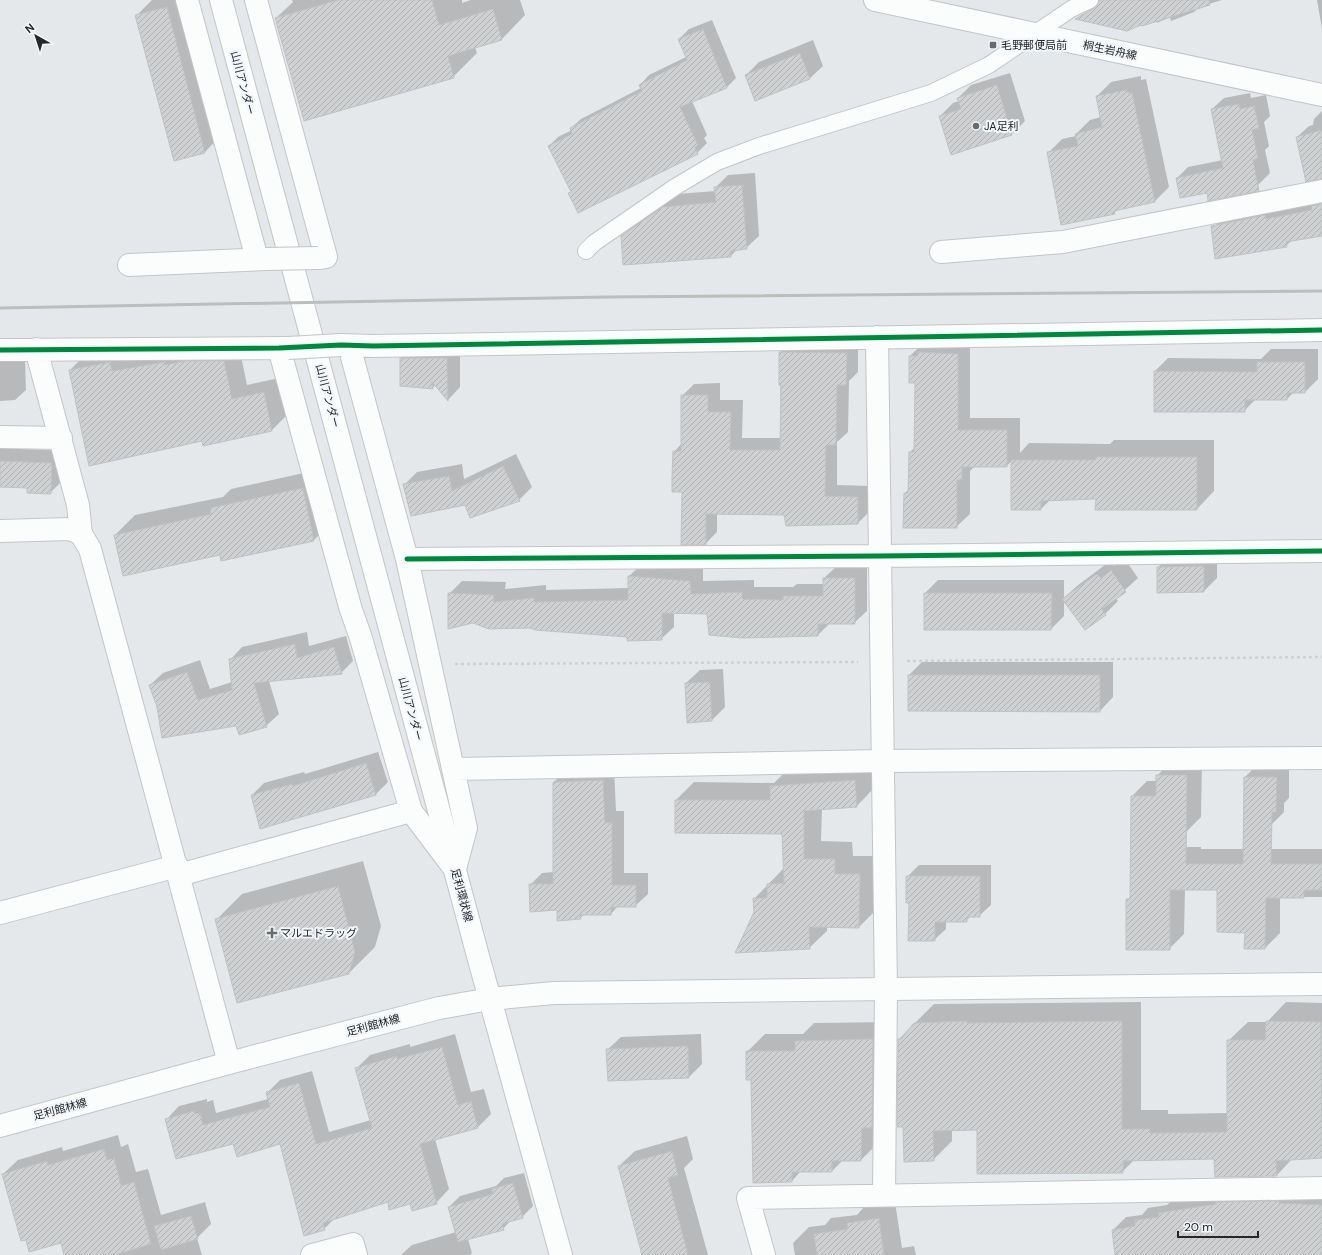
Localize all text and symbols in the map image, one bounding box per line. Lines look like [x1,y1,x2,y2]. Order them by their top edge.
north arrow [16,16,56,56]
text: N [22,20,37,36]
street label: 桐生岩舟線 [1082,37,1138,63]
place label: 毛野郵便局前 [1001,38,1067,52]
marker: 毛野郵便局前 [988,40,998,50]
street label: 山川アンダー [228,50,258,116]
place label: JA足利 [984,119,1019,133]
marker: JA足利 [971,121,981,131]
street label: 山川アンダー [313,363,343,429]
street label: 山川アンダー [396,676,426,742]
street label: 足利環状線 [448,867,476,923]
place label: マルエドラッグ [280,926,357,940]
marker: マルエドラッグ [267,928,277,938]
street label: 足利館林線 [345,1011,401,1039]
street label: 足利館林線 [32,1095,88,1123]
scale bar [1178,1213,1258,1239]
text: 20 m [1184,1219,1213,1235]

